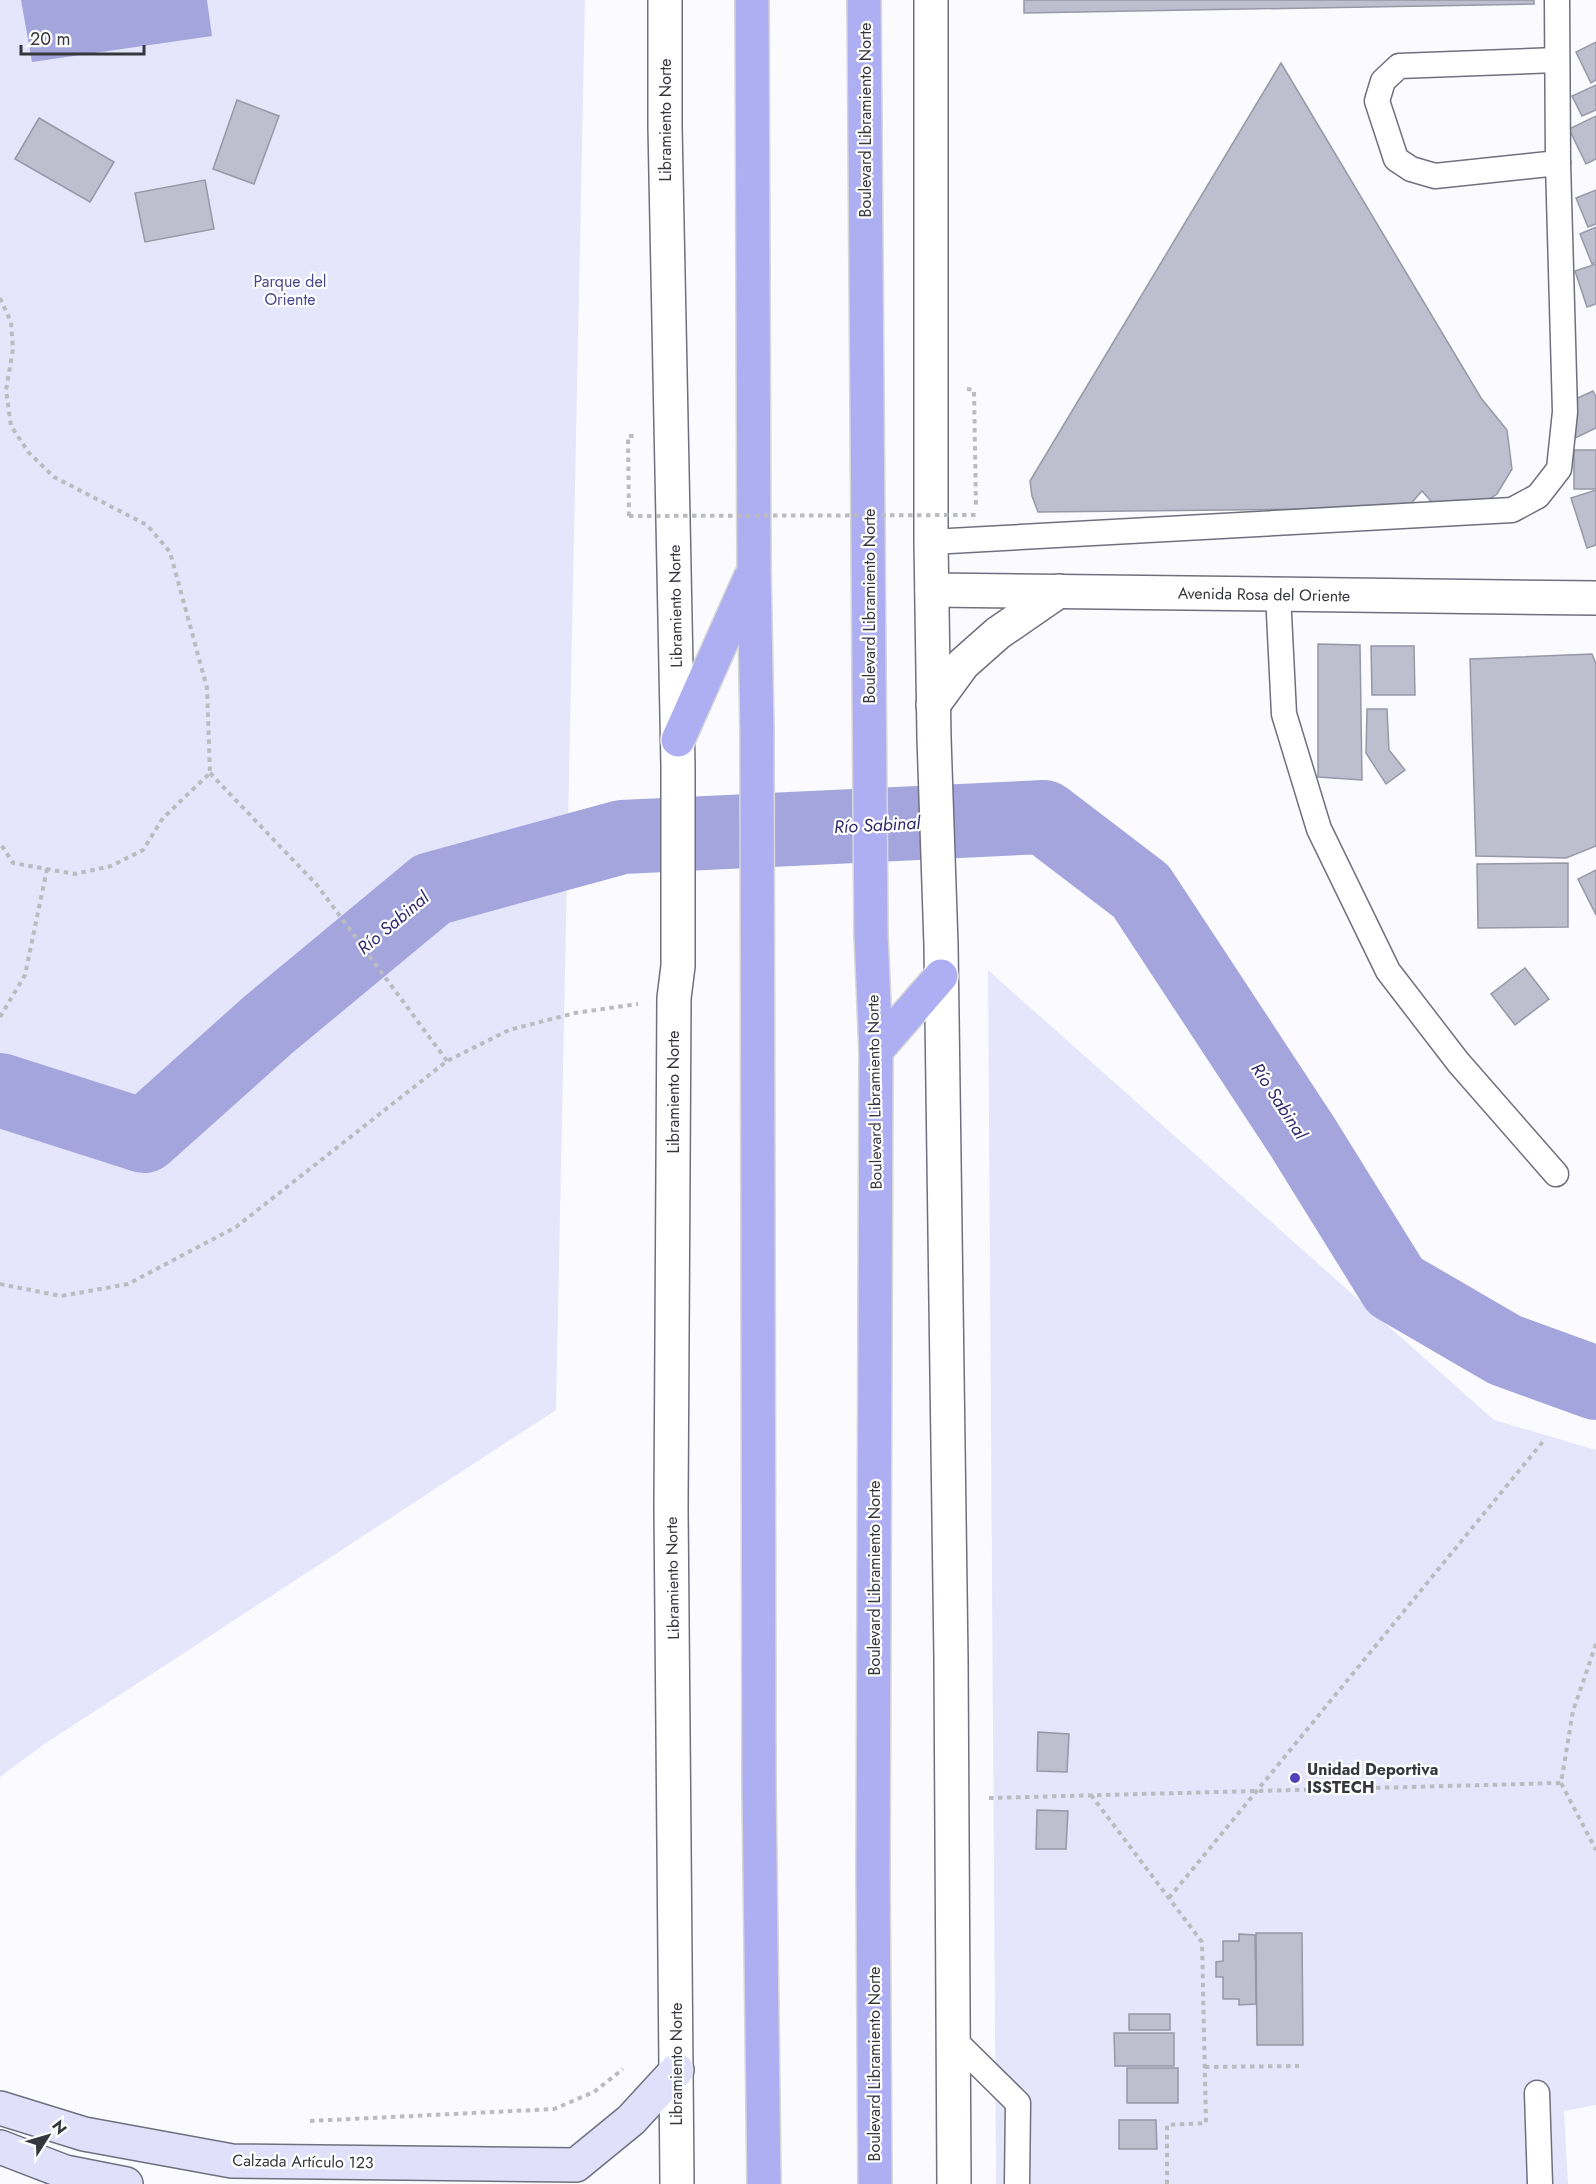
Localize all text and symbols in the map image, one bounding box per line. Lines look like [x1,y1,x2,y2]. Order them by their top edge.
scale bar [21,18,144,56]
street label: Boulevard Libramiento Norte [854,23,877,217]
text: 20 m [30,26,70,52]
street label: Libramiento Norte [654,58,677,182]
park label: Parque del Oriente [254,270,326,311]
street label: Boulevard Libramiento Norte [858,509,881,703]
street label: Libramiento Norte [663,544,688,668]
street label: Avenida Rosa del Oriente [1178,581,1350,608]
water label: Río Sabinal [833,810,922,840]
water label: Río Sabinal [352,885,435,961]
street label: Boulevard Libramiento Norte [861,994,888,1190]
street label: Libramiento Norte [662,1030,685,1154]
water label: Río Sabinal [1245,1058,1314,1145]
street label: Boulevard Libramiento Norte [863,1481,886,1675]
street label: Libramiento Norte [660,1516,685,1640]
place label: Unidad Deportiva ISSTECH [1307,1758,1438,1799]
marker: Unidad Deportiva ISSTECH [1288,1771,1302,1785]
street label: Boulevard Libramiento Norte [863,1967,886,2161]
street label: Libramiento Norte [665,2002,688,2126]
north arrow [18,2106,78,2166]
text: N [47,2115,73,2139]
street label: Calzada Artículo 123 [232,2149,374,2174]

